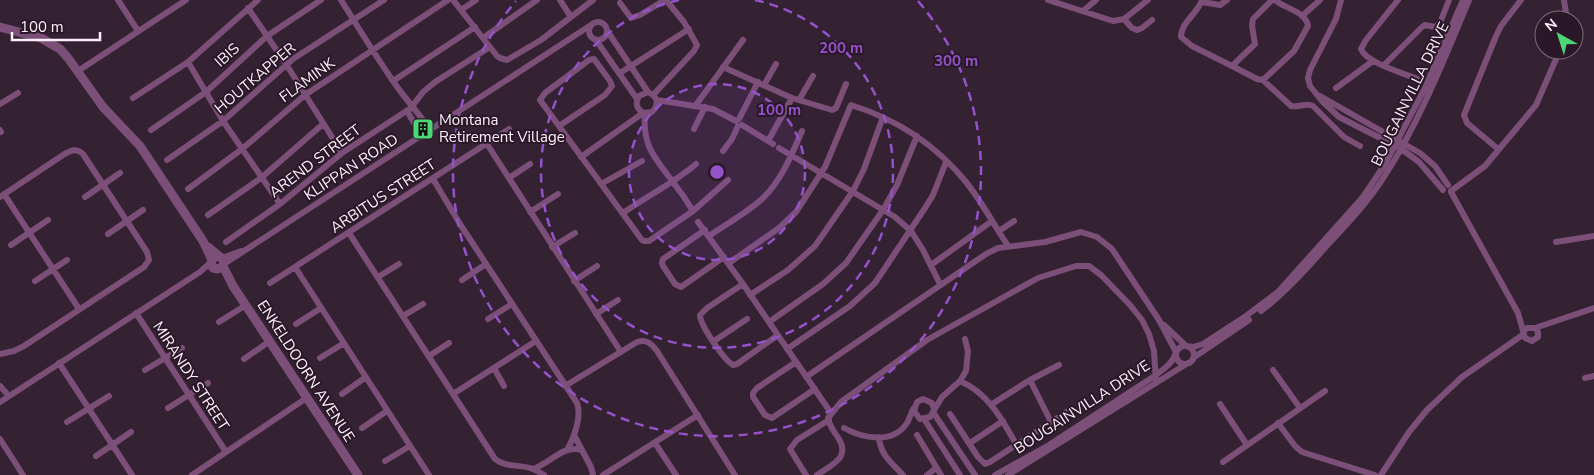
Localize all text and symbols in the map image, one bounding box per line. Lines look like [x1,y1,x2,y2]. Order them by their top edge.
scale bar [12,10,100,42]
north arrow [1534,10,1584,60]
text: N [1541,15,1561,36]
text: 100 m [20,17,64,37]
street label: BOUGAINVILLA DRIVE [1366,18,1454,170]
street label: HOUTKAPPER [210,38,300,118]
text: 200 m [819,38,863,58]
street label: IBIS [210,39,244,71]
text: 300 m [934,51,978,71]
street label: FLAMINK [275,53,339,107]
text: 100 m [757,100,801,120]
place label: Montana Retirement Village [439,110,565,147]
building icon: Montana Retirement Village [411,117,435,141]
street label: AREND STREET [265,120,365,202]
street label: KLIPPAN ROAD [300,129,402,205]
street label: ARBITUS STREET [326,154,440,238]
centre of rings [708,163,726,181]
street label: ENKELDOORN AVENUE [253,296,359,446]
street label: MIRANDY STREET [148,318,234,434]
street label: BOUGAINVILLA DRIVE [1010,355,1154,459]

